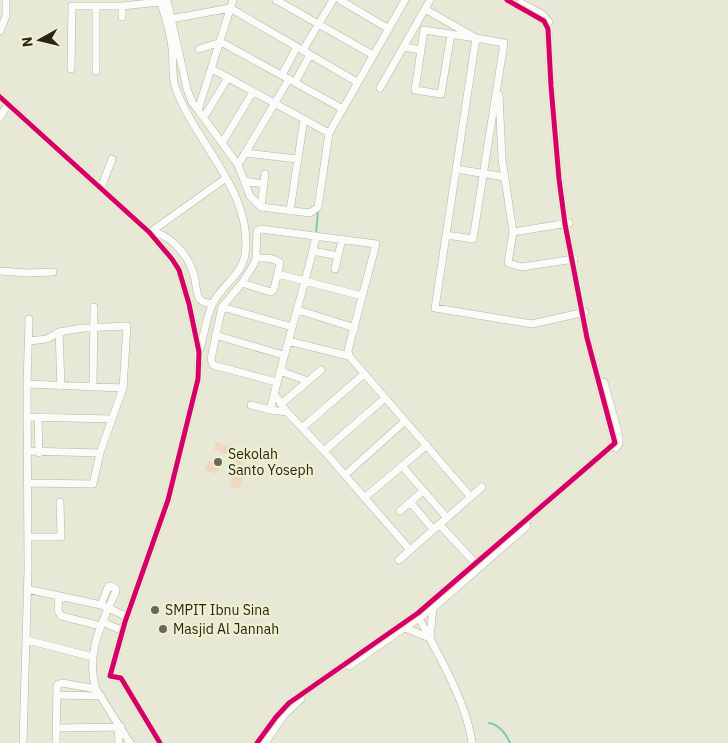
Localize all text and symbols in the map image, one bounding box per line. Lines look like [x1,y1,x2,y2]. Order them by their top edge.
north arrow [15,15,65,65]
text: N [18,36,37,48]
place label: Sekolah Santo Yoseph [228,445,314,479]
marker: Sekolah Santo Yoseph [212,456,224,468]
place label: SMPIT Ibnu Sina [165,601,270,619]
marker: SMPIT Ibnu Sina [149,604,161,616]
place label: Masjid Al Jannah [173,620,279,638]
marker: Masjid Al Jannah [157,623,169,635]

